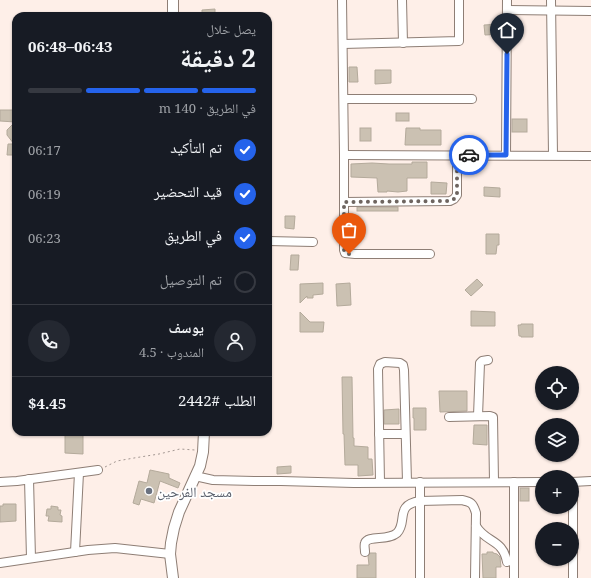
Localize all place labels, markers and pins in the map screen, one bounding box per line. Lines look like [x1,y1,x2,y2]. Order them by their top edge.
pin [490,13,524,54]
pin [332,213,366,254]
place label: مسجد الفرحين [157,482,232,501]
marker: مسجد الفرحين [144,486,154,496]

